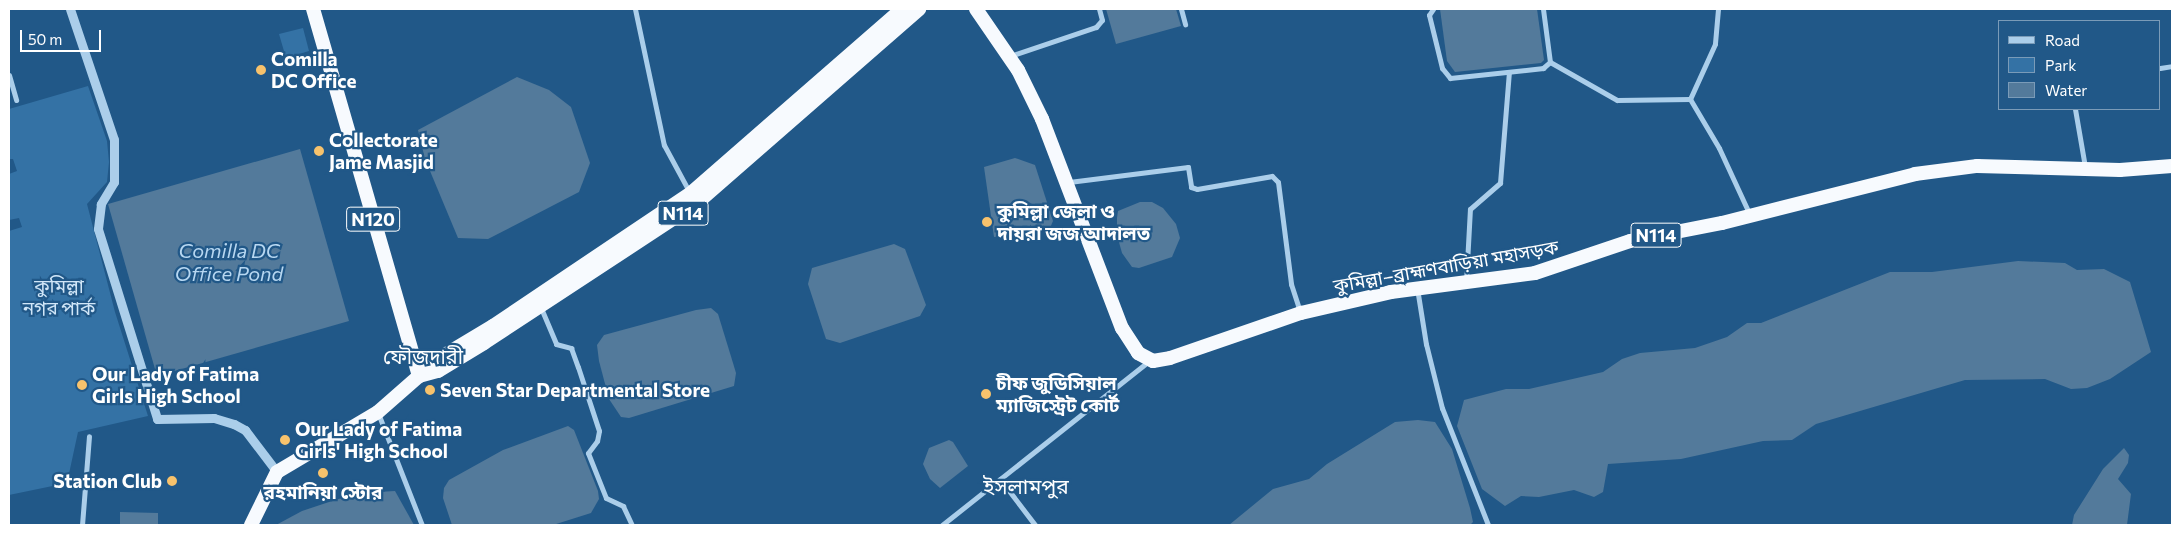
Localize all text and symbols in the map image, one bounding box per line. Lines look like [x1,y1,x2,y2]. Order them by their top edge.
scale bar [22,20,104,52]
legend [1998,20,2161,110]
text: 50 m [28,30,62,48]
text: Road [2045,31,2080,49]
place label: Comilla DC Office [271,48,357,92]
text: Park [2045,56,2076,74]
marker: Comilla DC Office [255,64,267,76]
text: Water [2045,81,2087,99]
place label: Collectorate Jame Masjid [329,129,438,173]
marker: Collectorate Jame Masjid [313,145,325,157]
road number: N114 [657,198,709,228]
place label: কুমিল্লা জেলা ও দায়রা জজ আদালত [997,200,1150,244]
road number: N120 [346,203,400,234]
marker: কুমিল্লা জেলা ও দায়রা জজ আদালত [981,216,993,228]
road number: N114 [1630,220,1682,250]
street label: কুমিল্লা–ব্রাহ্মণবাড়িয়া মহাসড়ক [1332,235,1560,297]
water label: Comilla DC Office Pond [175,239,283,286]
park label: কুমিল্লা নগর পার্ক [23,275,95,319]
district label: ফৌজদারী [383,344,463,368]
place label: Our Lady of Fatima Girls High School [92,363,259,407]
place label: চীফ জুডিসিয়াল ম্যাজিস্ট্রেট কোর্ট [996,372,1119,416]
marker: Our Lady of Fatima Girls High School [76,379,88,391]
place label: Seven Star Departmental Store [440,379,710,401]
marker: Seven Star Departmental Store [424,384,436,396]
marker: চীফ জুডিসিয়াল ম্যাজিস্ট্রেট কোর্ট [980,388,992,400]
place label: Our Lady of Fatima Girls' High School [295,418,462,462]
marker: Our Lady of Fatima Girls' High School [279,434,291,446]
marker: রহমানিয়া স্টোর [317,467,329,479]
place label: Station Club [53,470,162,492]
district label: ইসলামপুর [983,473,1069,499]
marker: Station Club [166,475,178,487]
place label: রহমানিয়া স্টোর [264,481,382,503]

